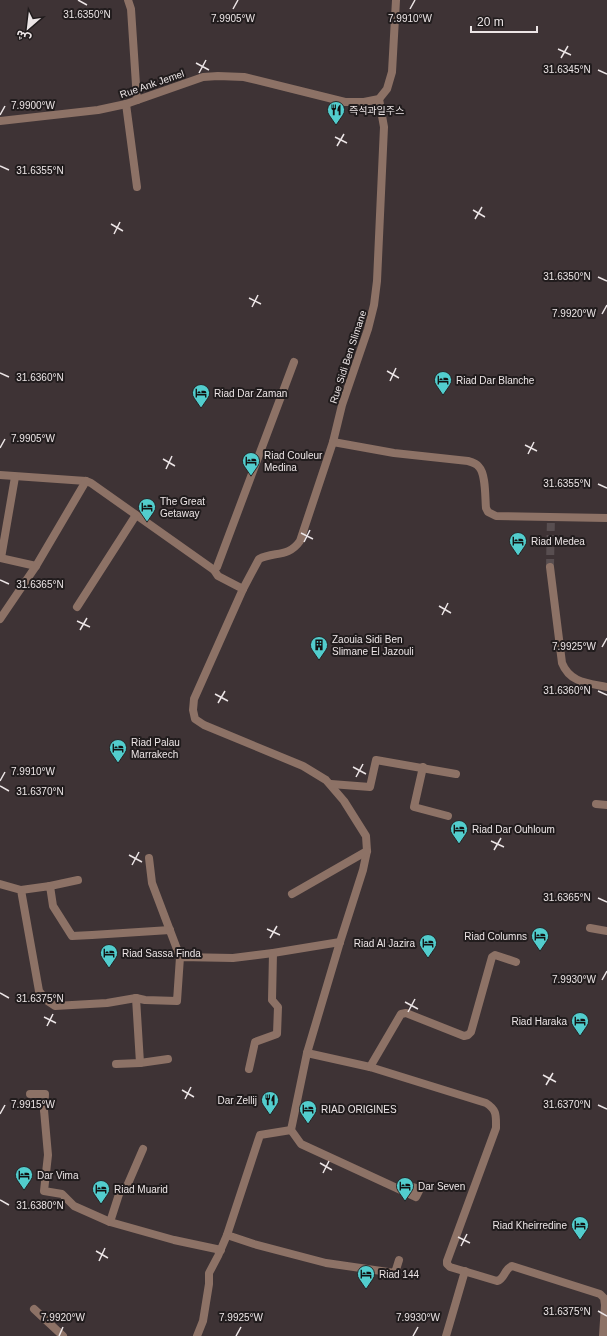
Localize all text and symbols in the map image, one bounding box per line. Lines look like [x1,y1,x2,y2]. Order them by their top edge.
north arrow [8,8,48,48]
scale bar [471,8,537,34]
text: 31.6350°N [63,9,111,20]
text: 7.9905°W [211,13,256,24]
text: 7.9910°W [388,13,433,24]
text: 20 m [477,15,504,29]
text: ش [14,27,33,46]
text: 31.6345°N [543,64,591,75]
street label: Rue Ank Jemel [118,68,186,100]
text: 7.9900°W [11,100,56,111]
restaurant icon: 즉석과일주스 [326,100,346,125]
place label: 즉석과일주스 [349,105,404,116]
text: 31.6355°N [16,165,64,176]
text: 31.6350°N [543,271,591,282]
text: 7.9920°W [552,308,597,319]
street label: Rue Sidi Ben Slimane [328,309,368,405]
hotel icon: Riad Dar Blanche [433,370,453,395]
text: 31.6360°N [16,372,64,383]
place label: Riad Dar Blanche [456,375,535,386]
hotel icon: Riad Dar Zaman [191,383,211,408]
place label: Riad Dar Zaman [214,388,287,399]
text: 7.9905°W [11,433,56,444]
place label: Riad Couleur Medina [264,450,323,473]
hotel icon: Riad Couleur Medina [241,451,261,476]
text: 31.6355°N [543,478,591,489]
place label: The Great Getaway [160,496,205,519]
hotel icon: The Great Getaway [137,497,157,522]
hotel icon: Riad Medea [508,531,528,556]
place label: Riad Medea [531,536,585,547]
text: 31.6365°N [16,579,64,590]
place label: Zaouia Sidi Ben Slimane El Jazouli [332,634,414,657]
building icon: Zaouia Sidi Ben Slimane El Jazouli [309,635,329,660]
text: 7.9925°W [552,641,597,652]
text: 31.6360°N [543,685,591,696]
place label: Riad Palau Marrakech [131,737,180,760]
hotel icon: Riad Palau Marrakech [108,738,128,763]
text: 7.9910°W [11,766,56,777]
text: 31.6370°N [16,786,64,797]
hotel icon: Riad Dar Ouhloum [449,819,469,844]
place label: Riad Dar Ouhloum [472,824,555,835]
text: 31.6365°N [543,892,591,903]
hotel icon: Riad Columns [530,926,550,951]
place label: Riad Columns [464,931,527,942]
hotel icon: Riad Al Jazira [418,933,438,958]
place label: Riad Al Jazira [354,938,415,949]
hotel icon: Riad Sassa Finda [99,943,119,968]
place label: Riad Sassa Finda [122,948,201,959]
text: 7.9930°W [552,974,597,985]
text: 31.6375°N [16,993,64,1004]
hotel icon: Riad Haraka [570,1011,590,1036]
place label: Riad Haraka [511,1016,567,1027]
restaurant icon: Dar Zellij [260,1090,280,1115]
place label: Dar Zellij [218,1095,257,1106]
text: 7.9915°W [11,1099,56,1110]
hotel icon: RIAD ORIGINES [298,1099,318,1124]
text: 31.6370°N [543,1099,591,1110]
place label: RIAD ORIGINES [321,1104,397,1115]
hotel icon: Dar Vima [14,1165,34,1190]
place label: Dar Vima [37,1170,79,1181]
hotel icon: Dar Seven [395,1176,415,1201]
hotel icon: Riad Muarid [91,1179,111,1204]
place label: Dar Seven [418,1181,465,1192]
place label: Riad Muarid [114,1184,168,1195]
text: 31.6380°N [16,1200,64,1211]
hotel icon: Riad Kheirredine [570,1215,590,1240]
place label: Riad Kheirredine [493,1220,567,1231]
hotel icon: Riad 144 [356,1264,376,1289]
place label: Riad 144 [379,1269,419,1280]
text: 31.6375°N [543,1306,591,1317]
text: 7.9920°W [41,1312,86,1323]
text: 7.9925°W [219,1312,264,1323]
text: 7.9930°W [396,1312,441,1323]

